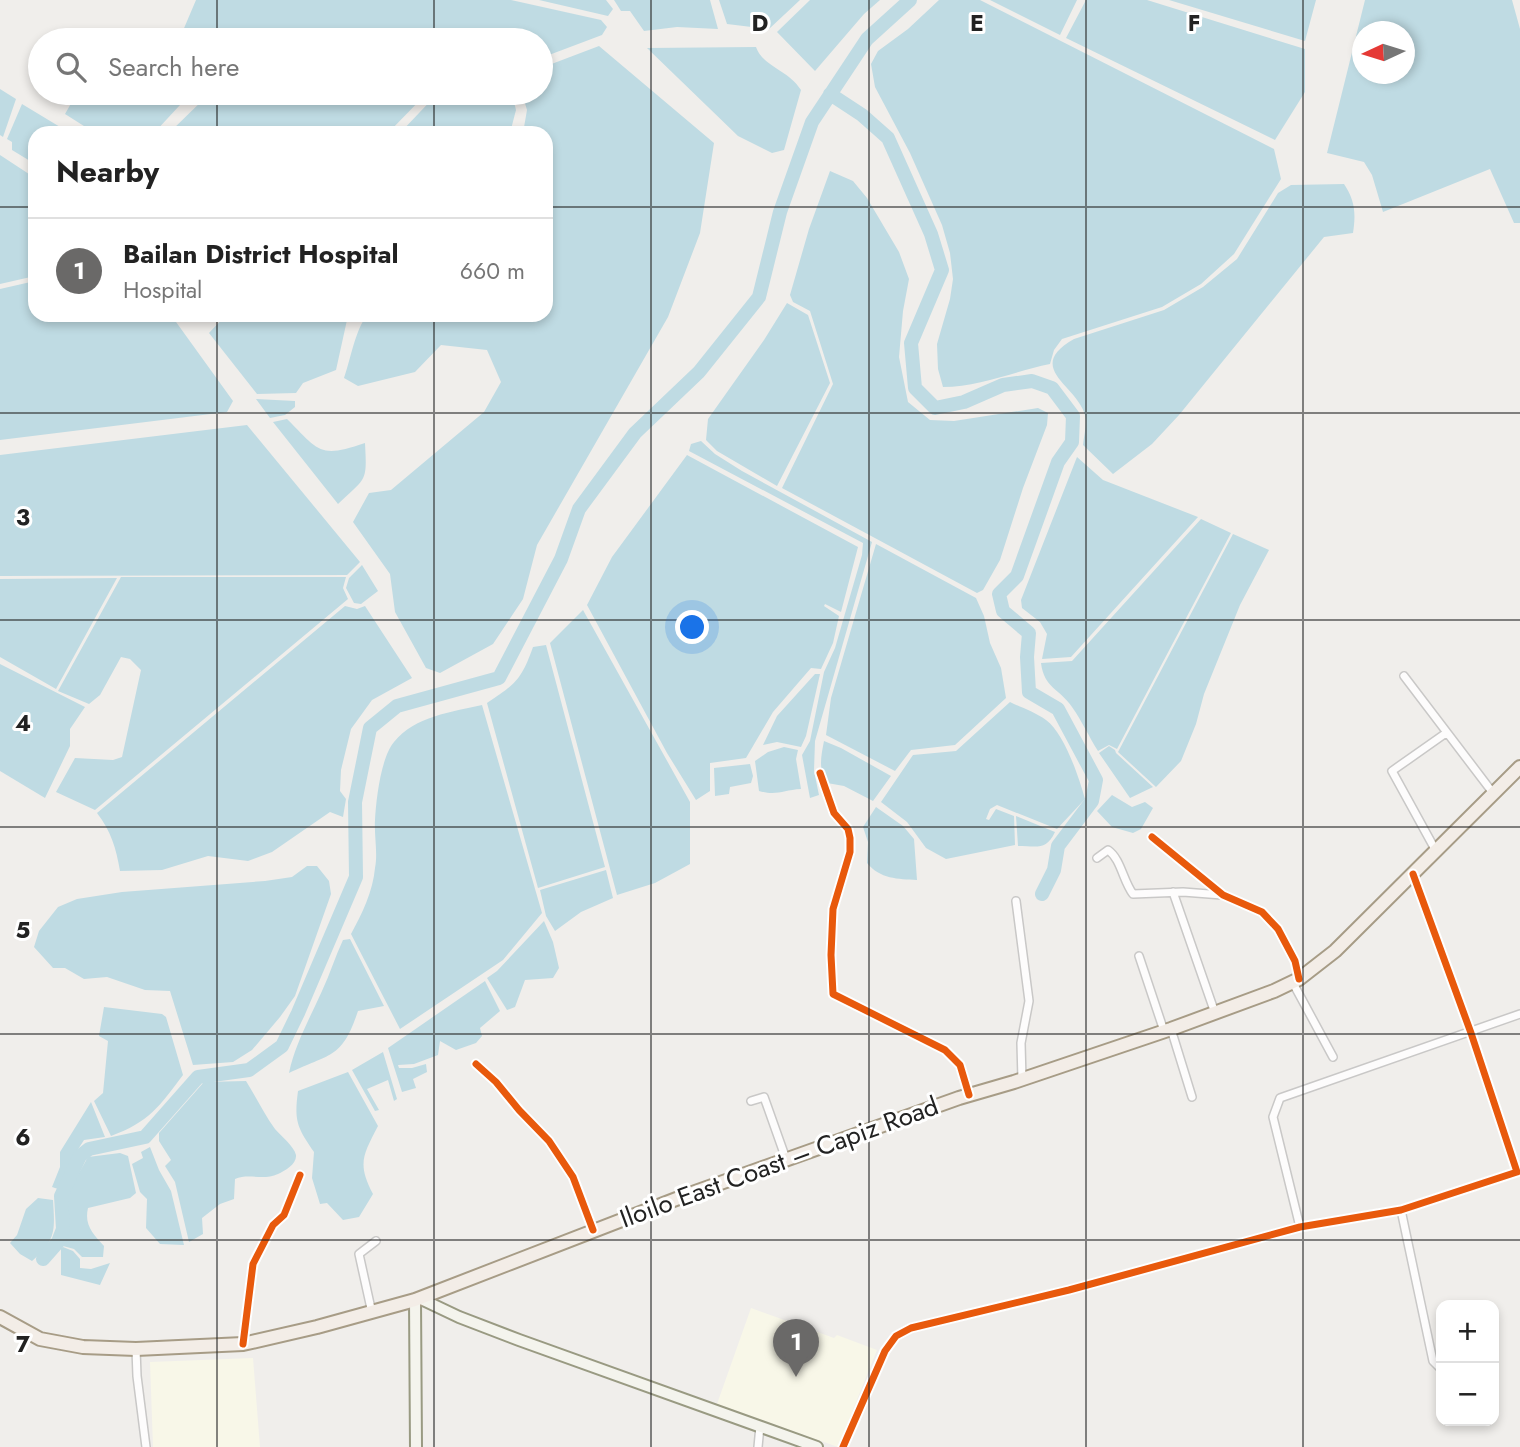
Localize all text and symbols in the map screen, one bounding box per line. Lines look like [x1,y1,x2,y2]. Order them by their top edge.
text: D [752,6,769,40]
text: E [970,6,984,40]
text: F [1188,6,1200,40]
north arrow [1352,21,1415,84]
search box [28,28,553,105]
icon: search [52,48,90,86]
text: Search here [108,48,240,86]
text: Nearby [56,150,159,193]
text: Bailan District Hospital [123,235,399,273]
text: 1 [73,254,85,288]
text: 660 m [460,254,525,288]
text: Hospital [123,273,202,307]
text: 3 [16,500,30,534]
your location [675,610,709,644]
text: 4 [15,706,31,740]
text: 5 [16,913,30,947]
street label: Iloilo East Coast – Capiz Road [614,1087,944,1237]
text: 6 [15,1120,31,1154]
map controls [1436,1300,1499,1426]
button: + [1436,1300,1499,1363]
pin: 1 [773,1319,819,1377]
text: 7 [16,1327,30,1361]
button: − [1436,1363,1499,1426]

